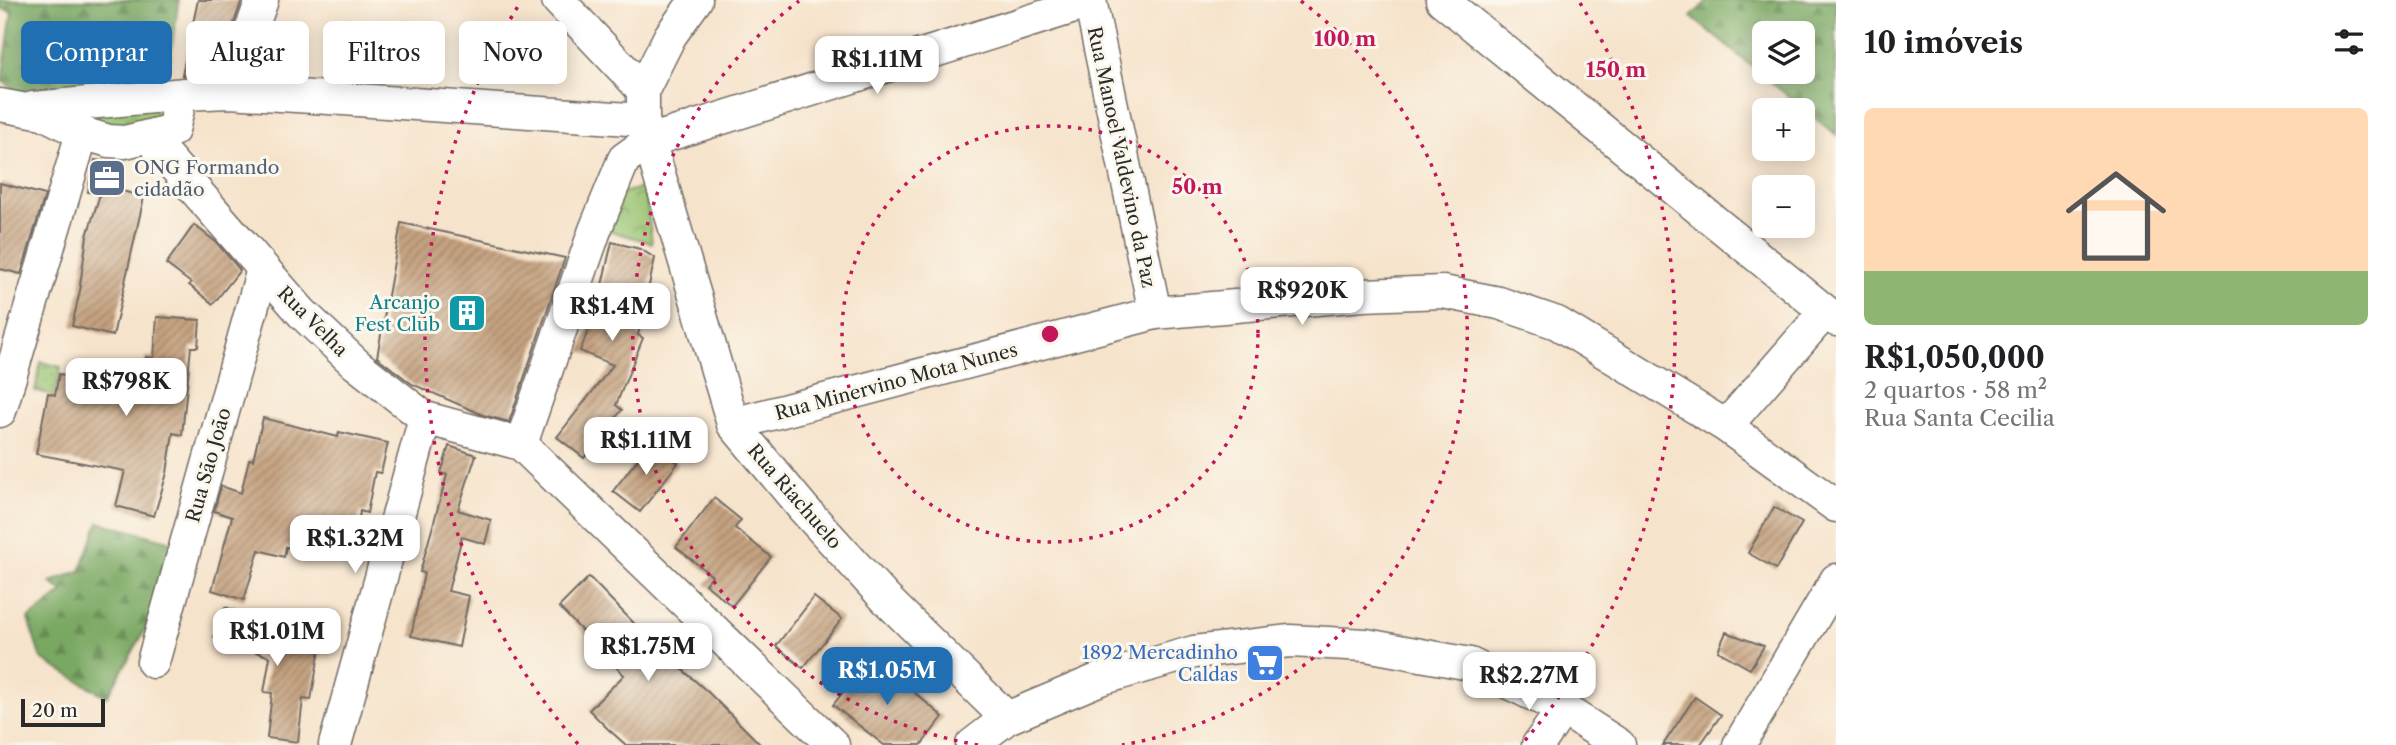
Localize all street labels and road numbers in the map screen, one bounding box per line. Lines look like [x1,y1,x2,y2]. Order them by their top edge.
street label: Rua Manoel Valdevino da Paz [1083,24,1160,290]
street label: Rua Velha [273,281,353,361]
street label: Rua Minervino Mota Nunes [772,338,1020,425]
street label: Rua São João [181,405,236,525]
street label: Rua Riachuelo [743,439,846,554]

